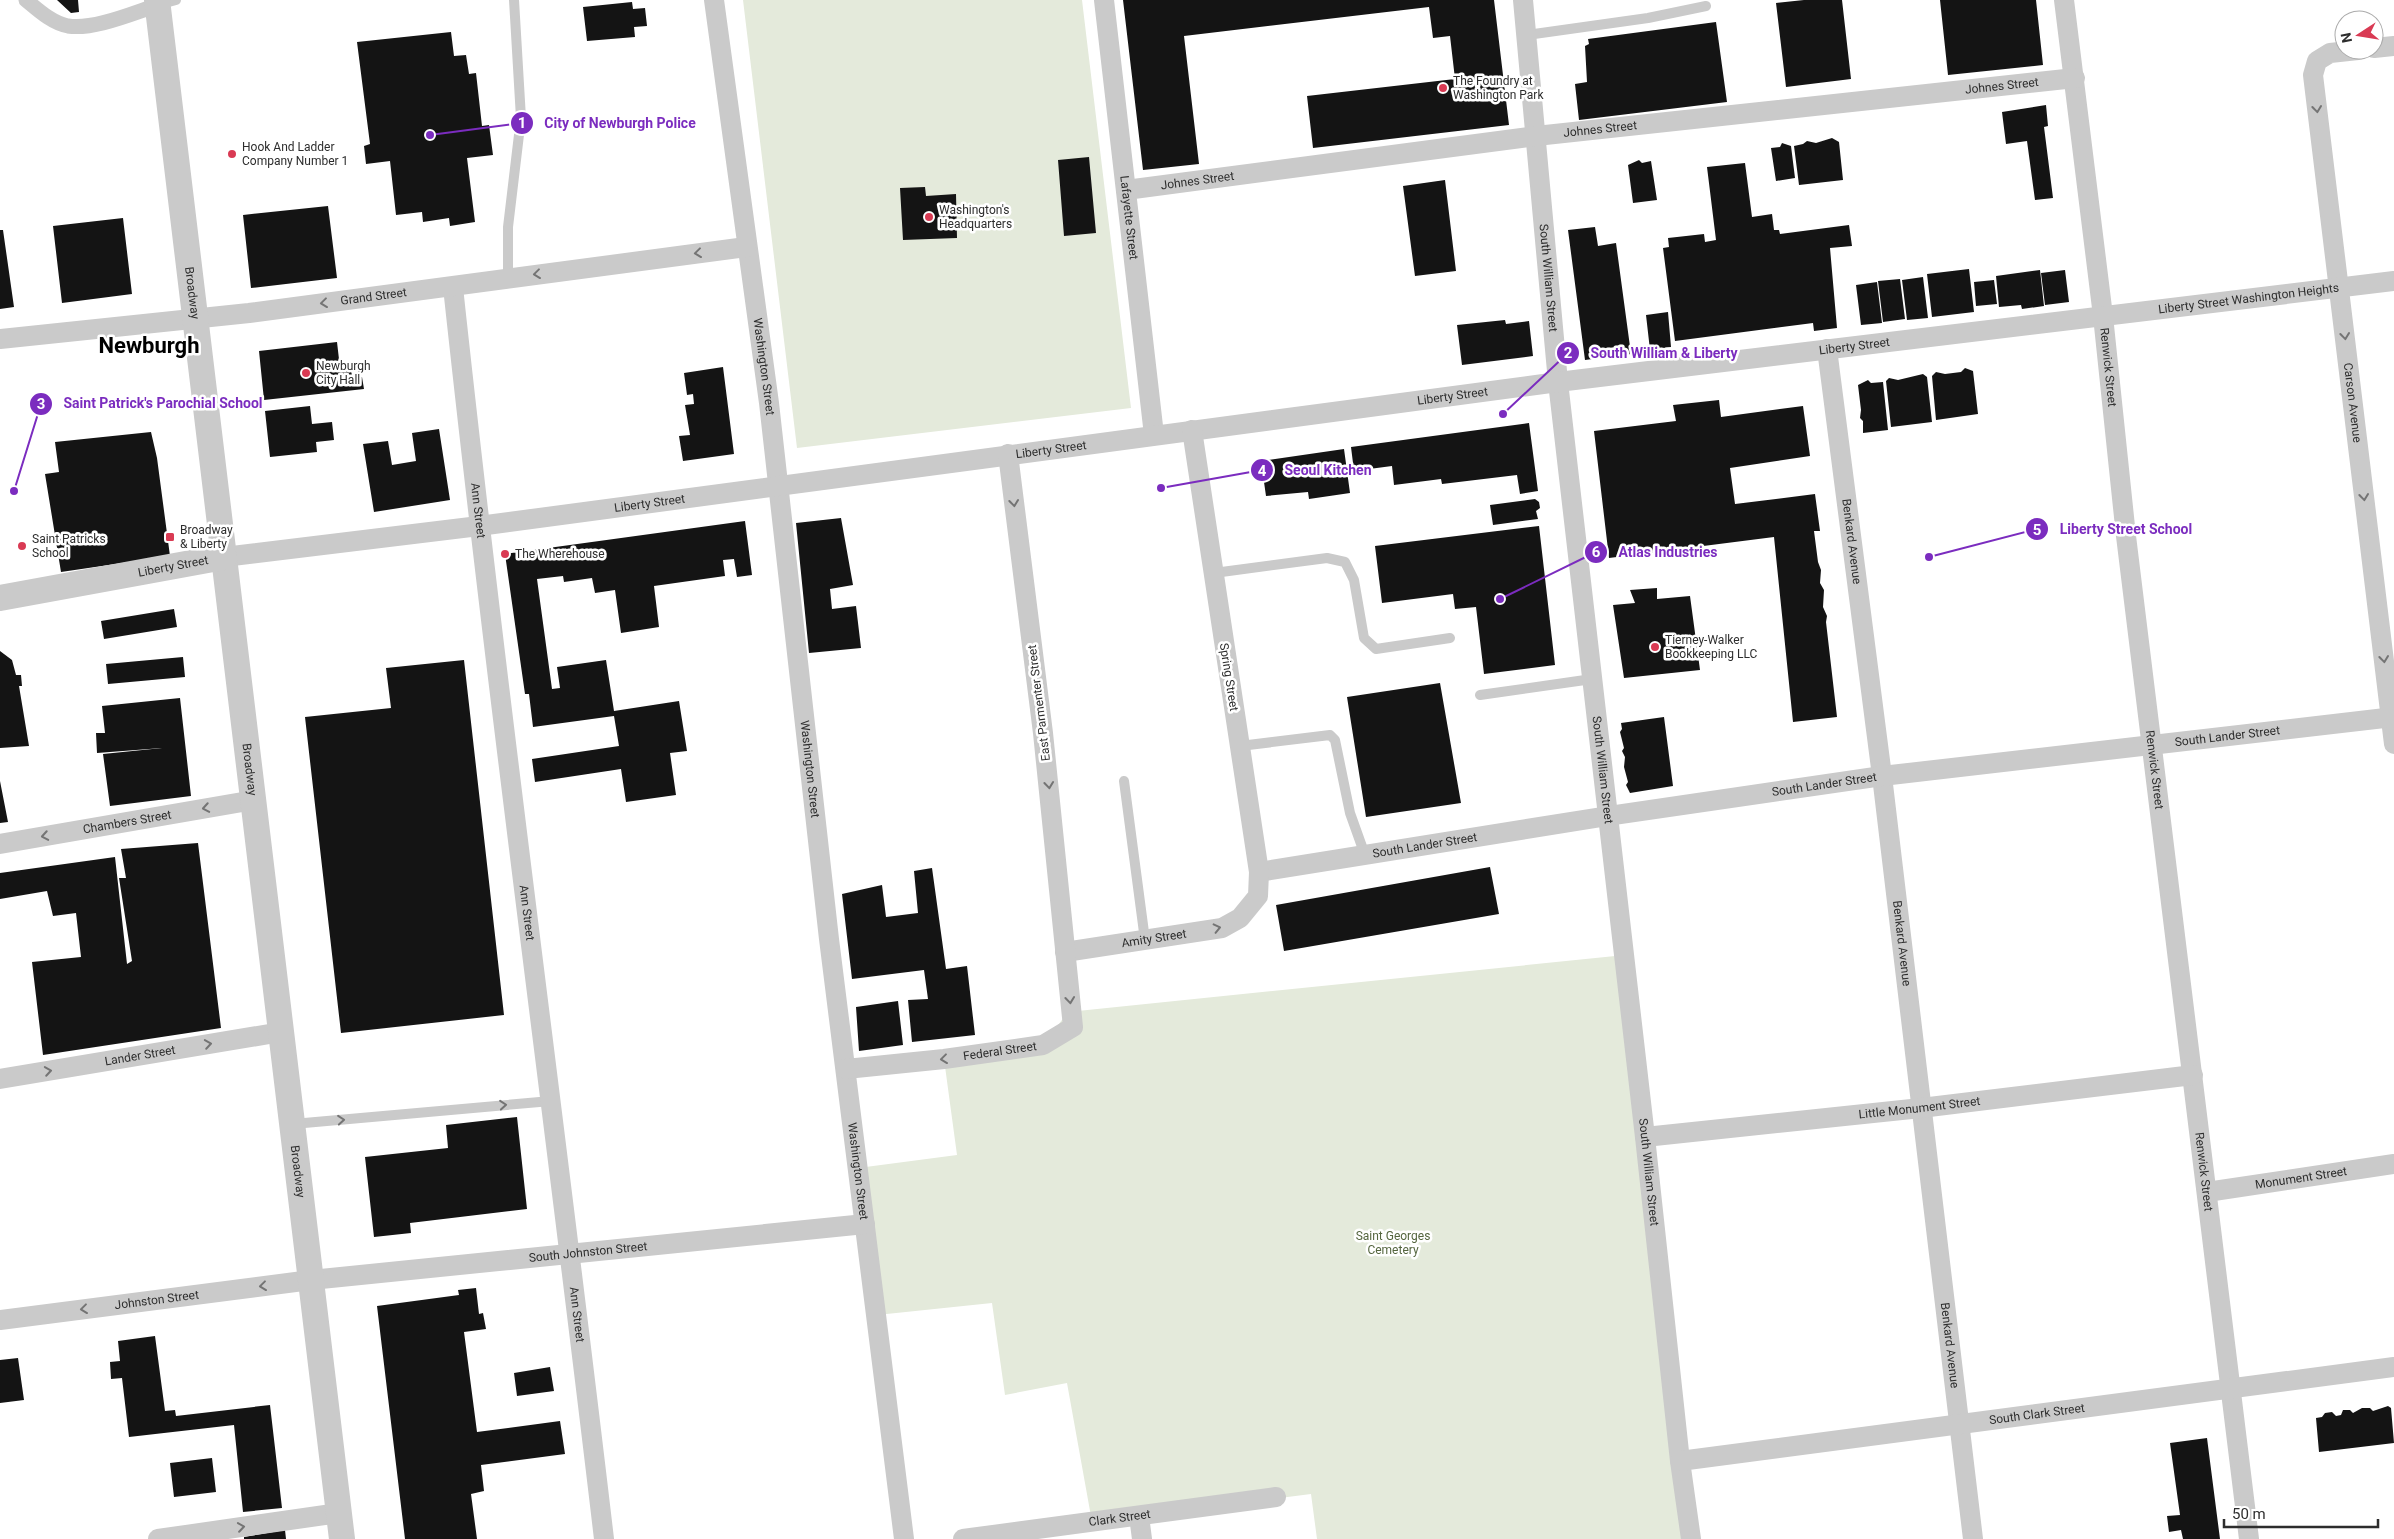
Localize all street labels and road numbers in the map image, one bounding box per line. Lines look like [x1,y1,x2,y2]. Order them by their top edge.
street label: Johnes Street [1964,75,2039,97]
street label: Johnes Street [1563,118,1638,140]
street label: Johnes Street [1160,169,1235,192]
street label: Lafayette Street [1117,175,1141,260]
street label: South William Street [1537,223,1560,332]
street label: Broadway [182,266,202,320]
street label: Liberty Street Washington Heights [2157,281,2340,316]
street label: Grand Street [340,285,408,308]
street label: Washington Street [750,317,777,416]
street label: Renwick Street [2097,327,2119,408]
street label: Liberty Street [1818,335,1891,357]
street label: Carson Avenue [2341,362,2364,443]
street label: Liberty Street [1416,384,1489,408]
street label: Liberty Street [1015,438,1087,461]
street label: Ann Street [468,482,488,539]
street label: Liberty Street [613,492,686,515]
street label: Benkard Avenue [1839,498,1864,585]
street label: Liberty Street [137,553,209,580]
street label: Spring Street [1217,642,1241,712]
street label: East Parmenter Street [1025,644,1053,762]
street label: South William Street [1590,715,1616,824]
street label: Washington Street [798,719,822,819]
street label: South Lander Street [2174,723,2281,749]
street label: Renwick Street [2143,729,2166,810]
street label: Broadway [239,742,260,797]
street label: South Lander Street [1771,770,1878,799]
street label: Chambers Street [82,807,173,837]
street label: South Lander Street [1372,830,1478,861]
street label: Ann Street [517,884,537,941]
street label: Benkard Avenue [1890,900,1914,987]
street label: Amity Street [1120,927,1188,950]
street label: Federal Street [962,1039,1038,1063]
street label: Lander Street [104,1043,177,1068]
street label: Little Monument Street [1858,1094,1981,1122]
street label: South William Street [1636,1118,1662,1227]
street label: Washington Street [845,1122,871,1221]
street label: Renwick Street [2192,1131,2216,1212]
street label: Broadway [288,1145,308,1199]
street label: Monument Street [2254,1164,2348,1192]
street label: South Johnston Street [528,1239,648,1265]
street label: Ann Street [567,1286,587,1343]
street label: Johnston Street [114,1287,200,1312]
street label: Benkard Avenue [1938,1302,1962,1389]
street label: South Clark Street [1988,1401,2086,1427]
street label: Clark Street [1088,1507,1151,1529]

